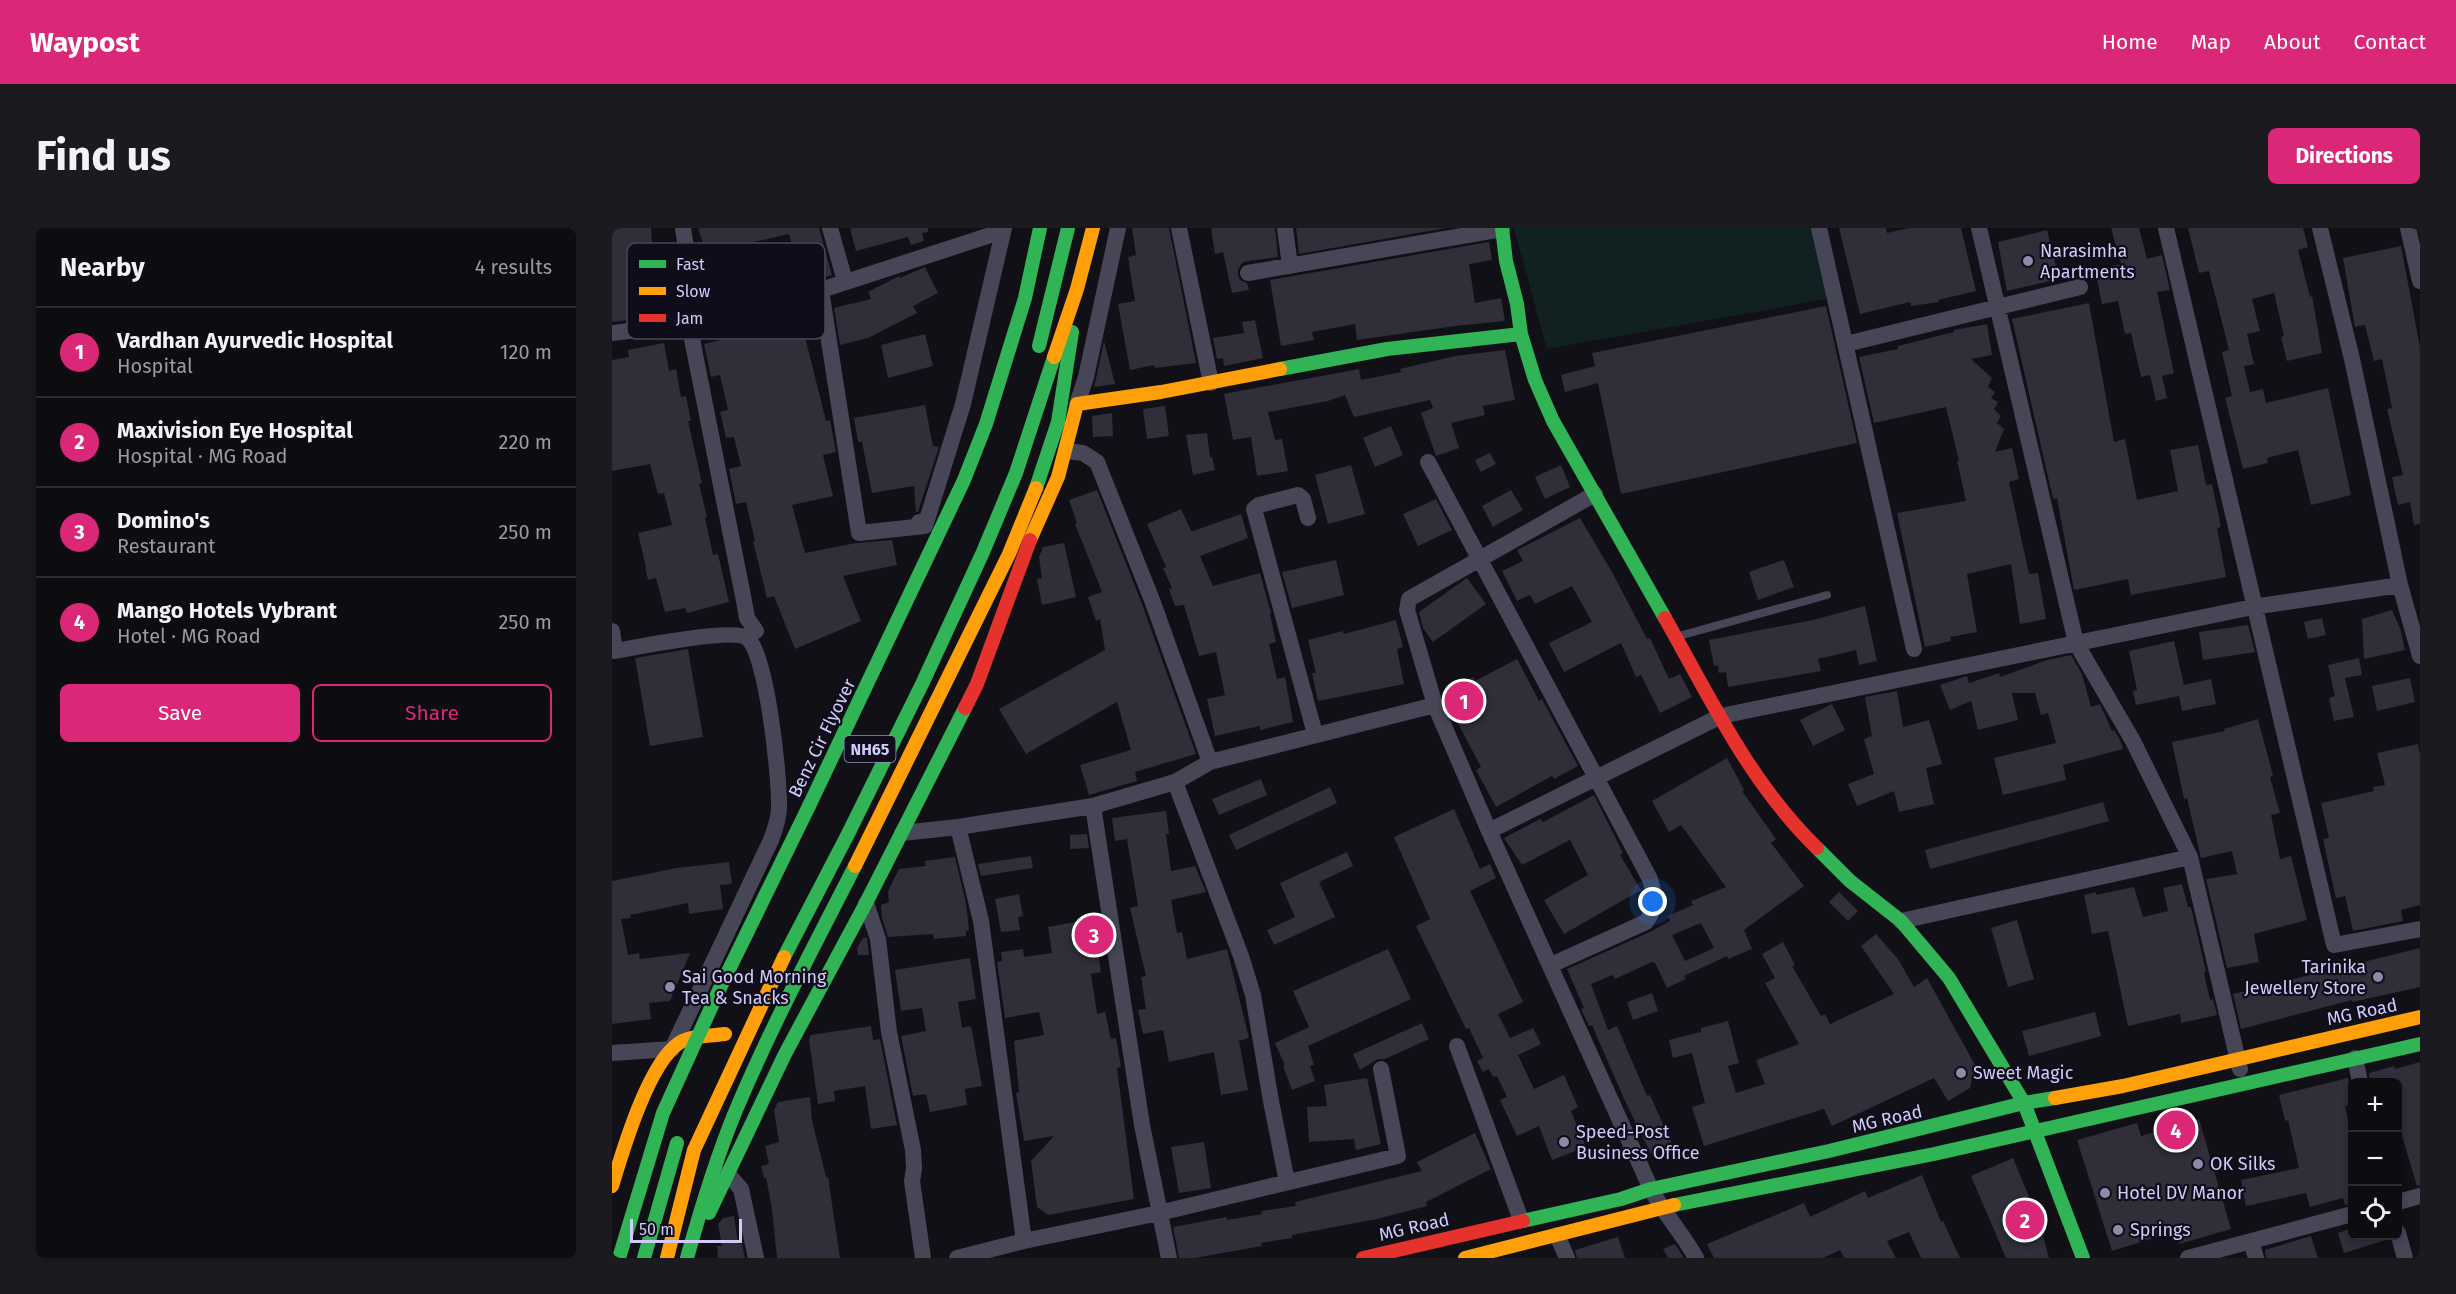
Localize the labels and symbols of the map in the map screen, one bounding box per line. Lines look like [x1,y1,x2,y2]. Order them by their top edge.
place label: Narasimha Apartments [2040,240,2135,283]
legend [627,243,825,339]
marker: Narasimha Apartments [2021,254,2035,268]
text: Fast [676,255,705,274]
text: Slow [676,282,711,301]
text: Jam [676,309,703,328]
street label: Benz Cir Flyover [784,675,860,801]
pin: 1 [1444,678,1484,724]
road number: NH65 [844,736,896,762]
your location [1638,887,1667,916]
pin: 3 [1074,912,1114,958]
place label: Tarinika Jewellery Store [2244,956,2366,999]
place label: Sai Good Morning Tea & Snacks [682,966,827,1009]
marker: Tarinika Jewellery Store [2371,970,2385,984]
marker: Sai Good Morning Tea & Snacks [663,980,677,994]
street label: MG Road [2325,994,2399,1030]
place label: Sweet Magic [1973,1062,2074,1084]
marker: Sweet Magic [1954,1066,1968,1080]
street label: MG Road [1850,1100,1924,1138]
pin: 4 [2156,1108,2196,1152]
place label: Speed-Post Business Office [1576,1121,1700,1164]
marker: Speed-Post Business Office [1557,1135,1571,1149]
place label: OK Silks [2210,1153,2276,1175]
marker: OK Silks [2191,1157,2205,1171]
place label: Hotel DV Manor [2117,1182,2244,1204]
marker: Hotel DV Manor [2098,1186,2112,1200]
pin: 2 [2006,1198,2044,1242]
street label: MG Road [1377,1208,1451,1246]
scale bar [630,1216,742,1244]
place label: Springs [2130,1219,2191,1241]
marker: Springs [2111,1223,2125,1237]

